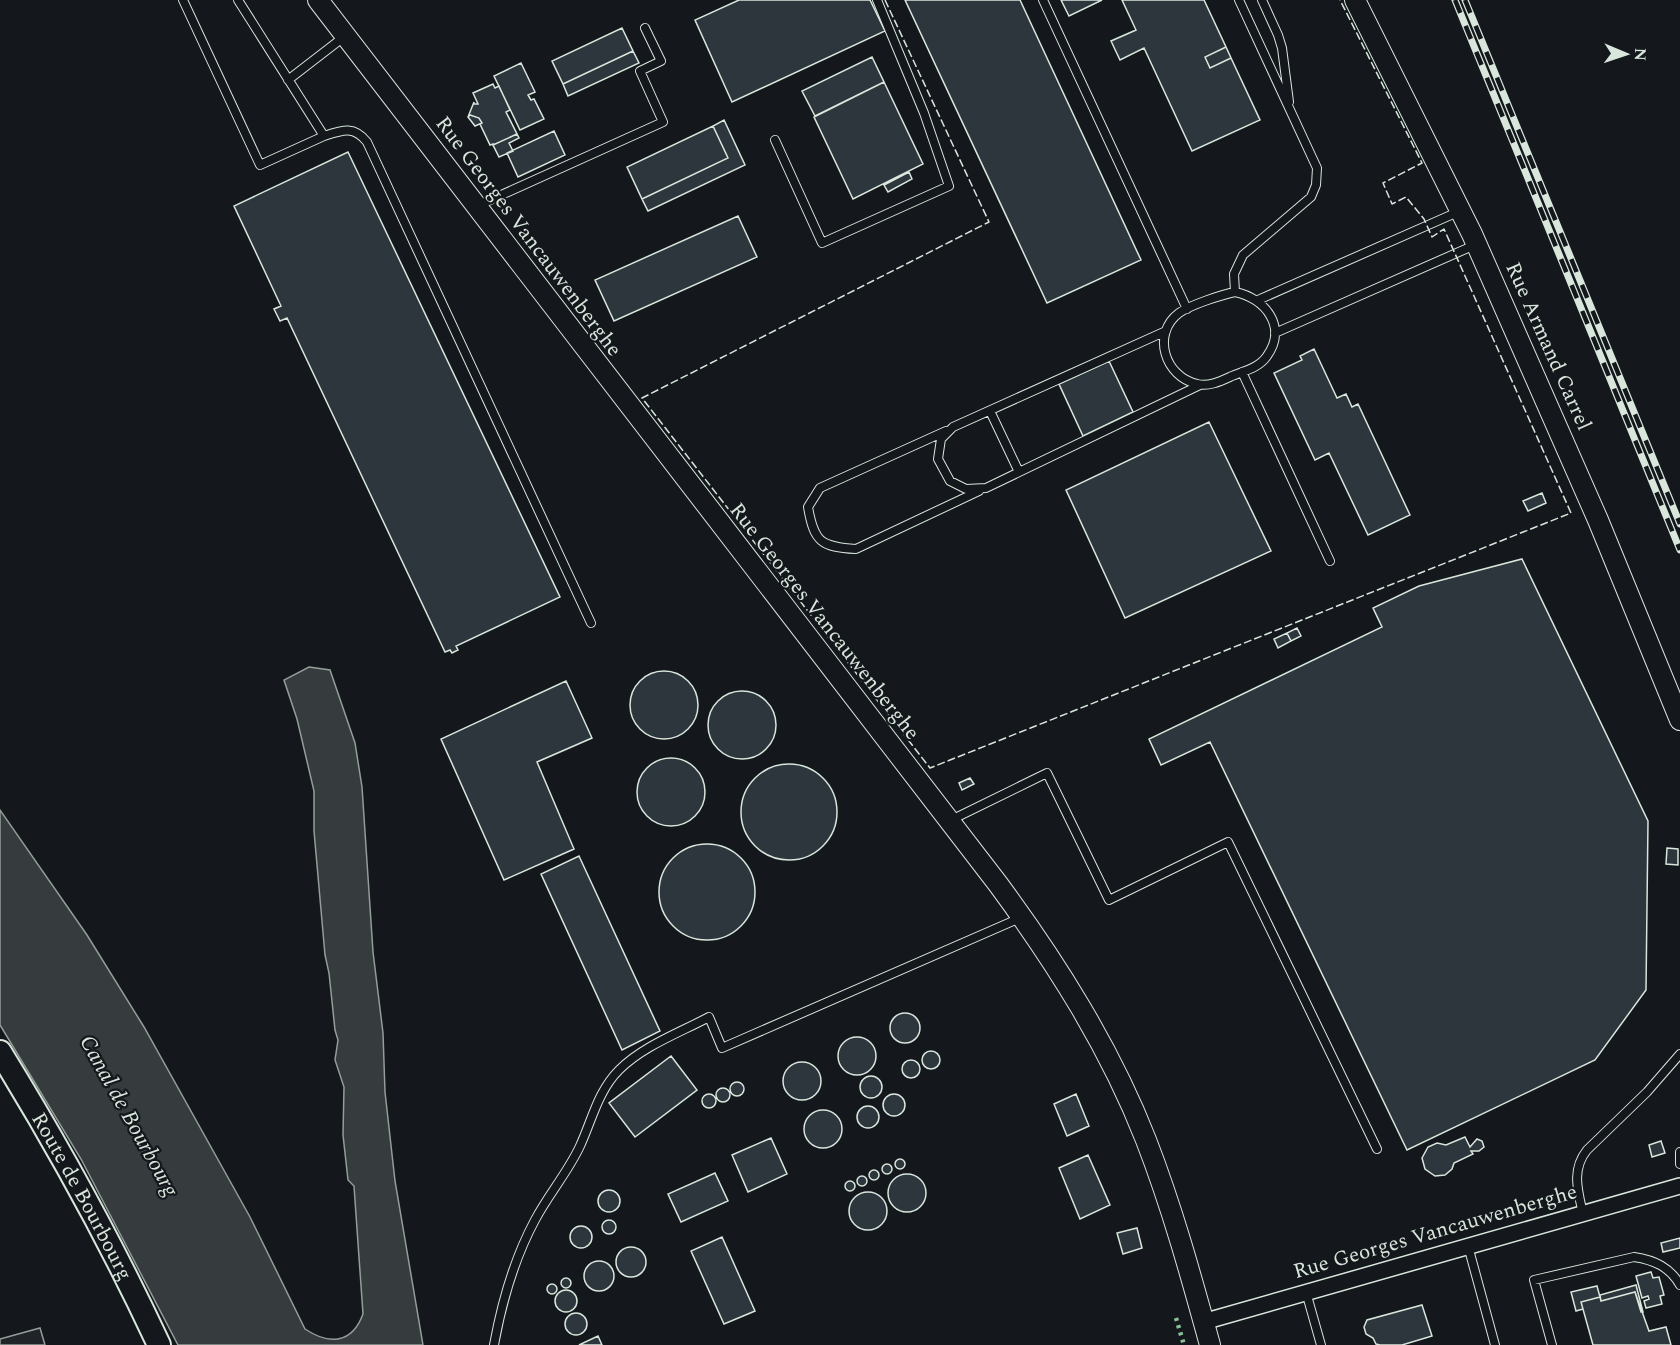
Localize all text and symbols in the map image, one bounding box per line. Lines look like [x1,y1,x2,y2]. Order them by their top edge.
north arrow [1596,24,1656,84]
text: N [1628,48,1652,61]
street label: Rue Georges Vancauwenberghe [427,110,629,364]
street label: Rue Armand Carrel [1497,257,1600,436]
street label: Rue Georges Vancauwenberghe [721,496,927,747]
water label: Canal de Bourbourg [71,1029,187,1203]
street label: Route de Bourbourg [23,1106,140,1286]
street label: Rue Georges Vancauwenberghe [1290,1176,1581,1288]

